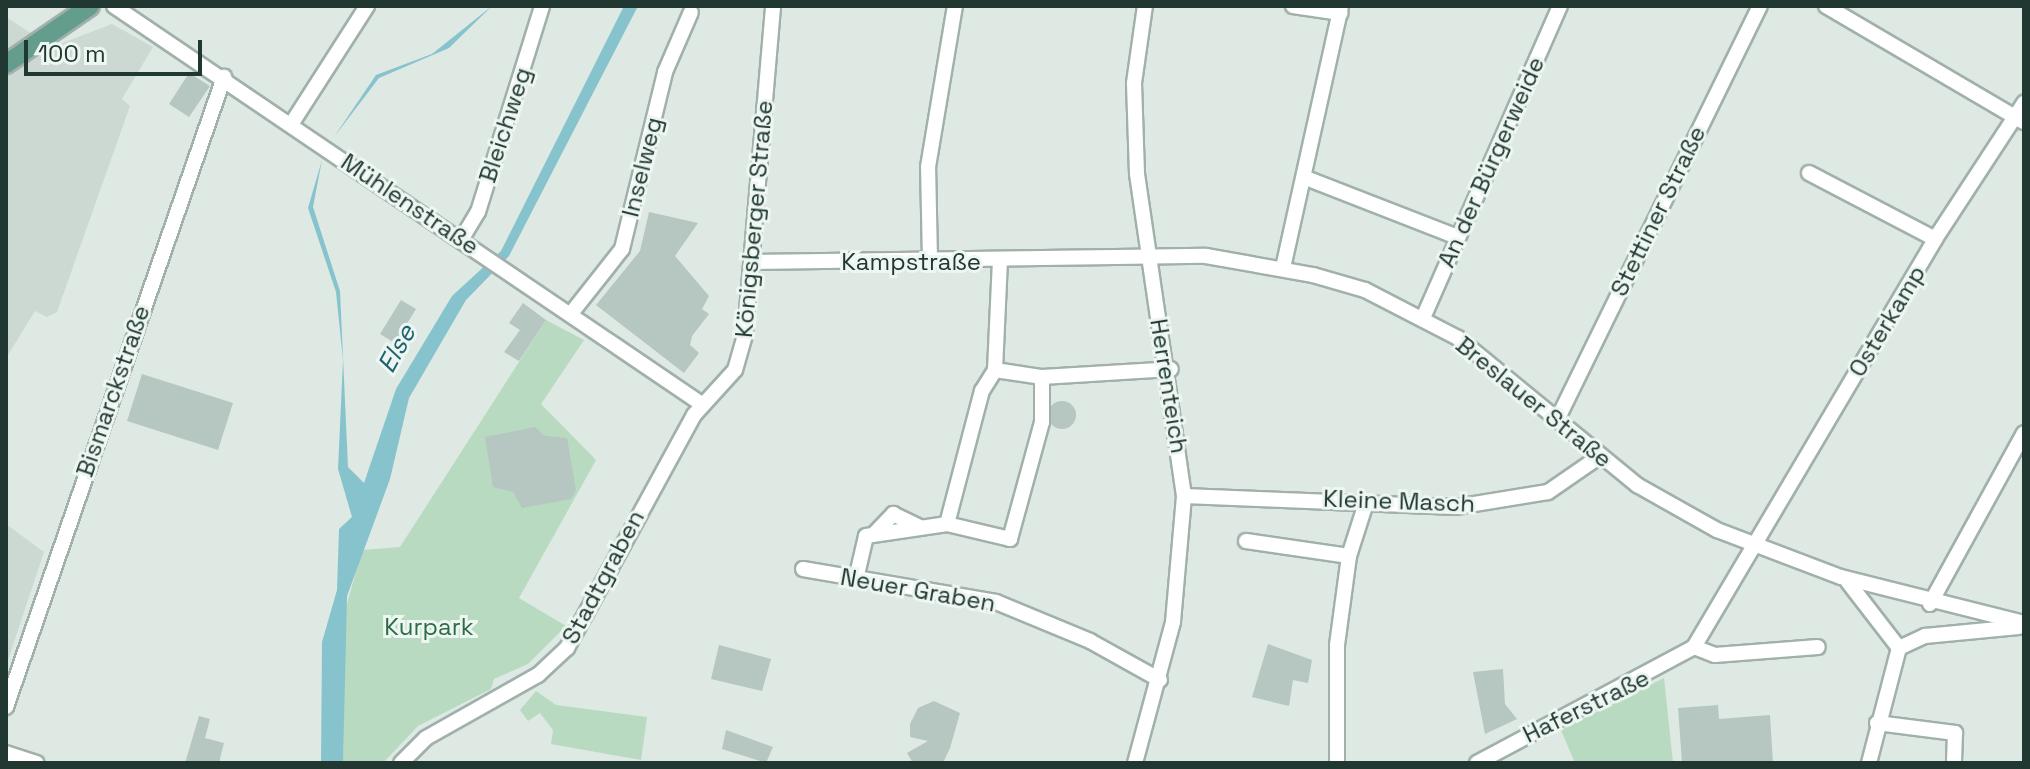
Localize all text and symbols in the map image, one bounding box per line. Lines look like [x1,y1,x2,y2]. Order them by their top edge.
scale bar [28,24,206,74]
text: 100 m [38,38,106,69]
street label: An der Bürgerweide [1432,52,1550,272]
street label: Bleichweg [473,64,537,186]
street label: Königsberger Straße [729,99,779,339]
street label: Inselweg [616,114,668,220]
street label: Stettiner Straße [1604,121,1712,301]
street label: Mühlenstraße [336,147,484,261]
street label: Kampstraße [841,248,981,276]
street label: Osterkamp [1843,260,1931,382]
street label: Bismarckstraße [70,301,156,481]
street label: Herrenteich [1144,317,1194,455]
water label: Else [371,320,423,378]
street label: Breslauer Straße [1450,330,1618,474]
street label: Kleine Masch [1323,484,1475,518]
street label: Stadtgraben [556,505,650,649]
street label: Neuer Graben [838,562,998,618]
park label: Kurpark [384,613,474,641]
street label: Haferstraße [1518,663,1654,749]

